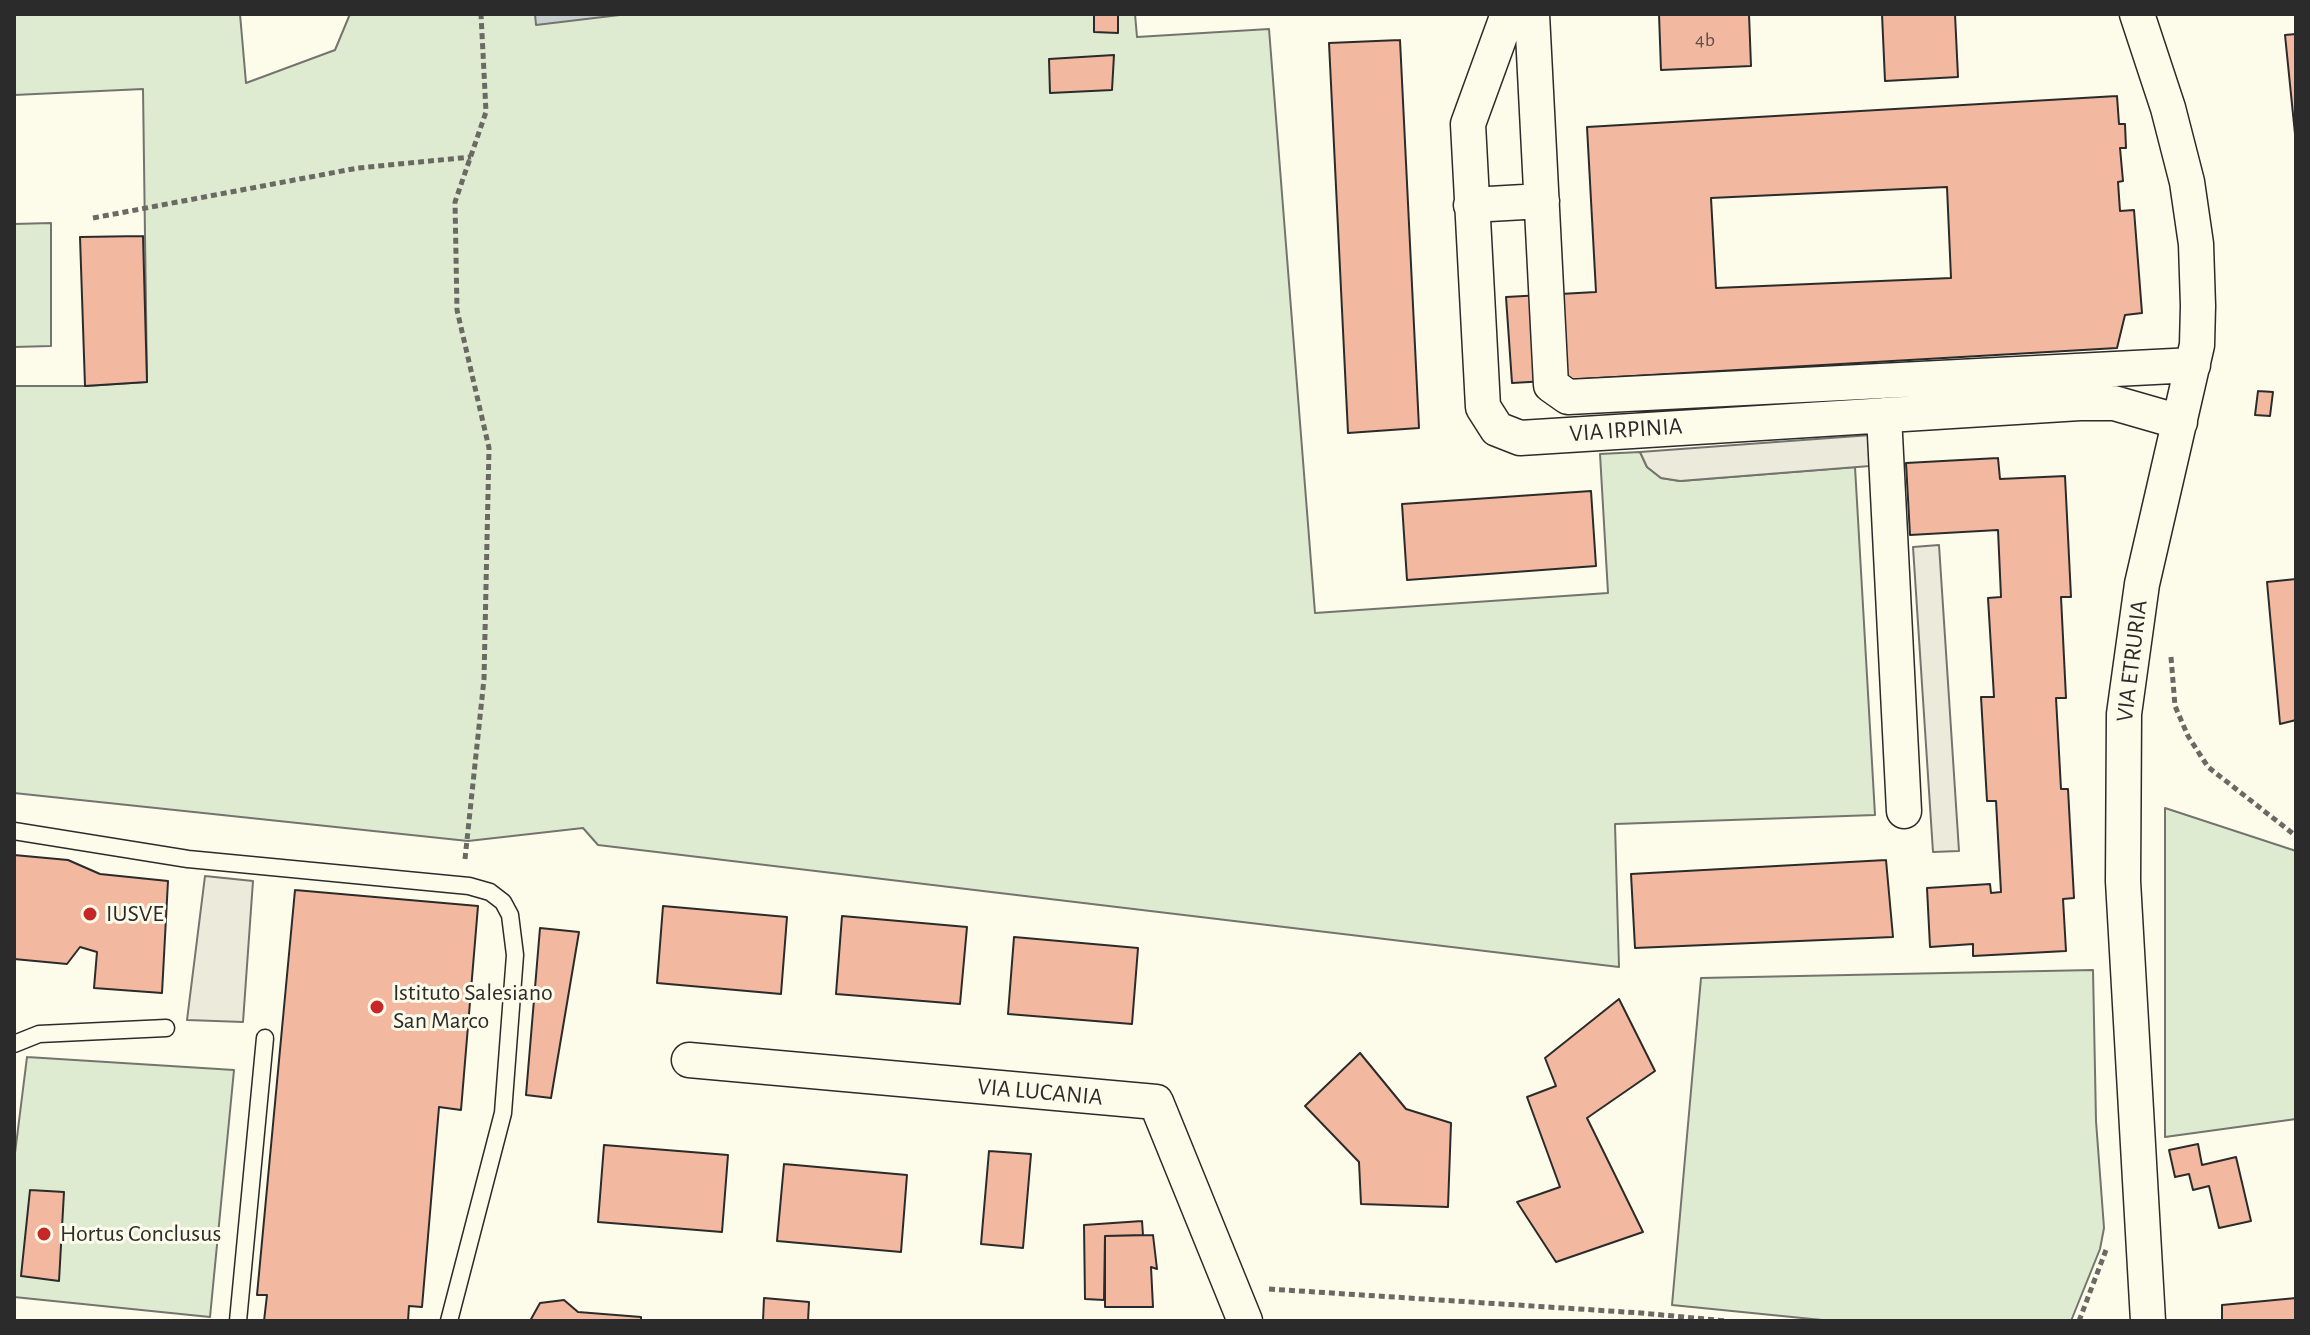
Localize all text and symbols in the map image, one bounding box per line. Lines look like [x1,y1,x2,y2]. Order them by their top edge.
house number: 4b [1695,28,1715,52]
street label: VIA IRPINIA [1569,412,1683,448]
street label: VIA ETRURIA [2110,598,2154,724]
place label: IUSVE [106,900,164,928]
marker: IUSVE [81,905,99,923]
place label: Istituto Salesiano San Marco [393,979,553,1035]
marker: Istituto Salesiano San Marco [368,998,386,1016]
street label: VIA LUCANIA [976,1072,1104,1112]
place label: Hortus Conclusus [60,1220,221,1248]
marker: Hortus Conclusus [35,1225,53,1243]

